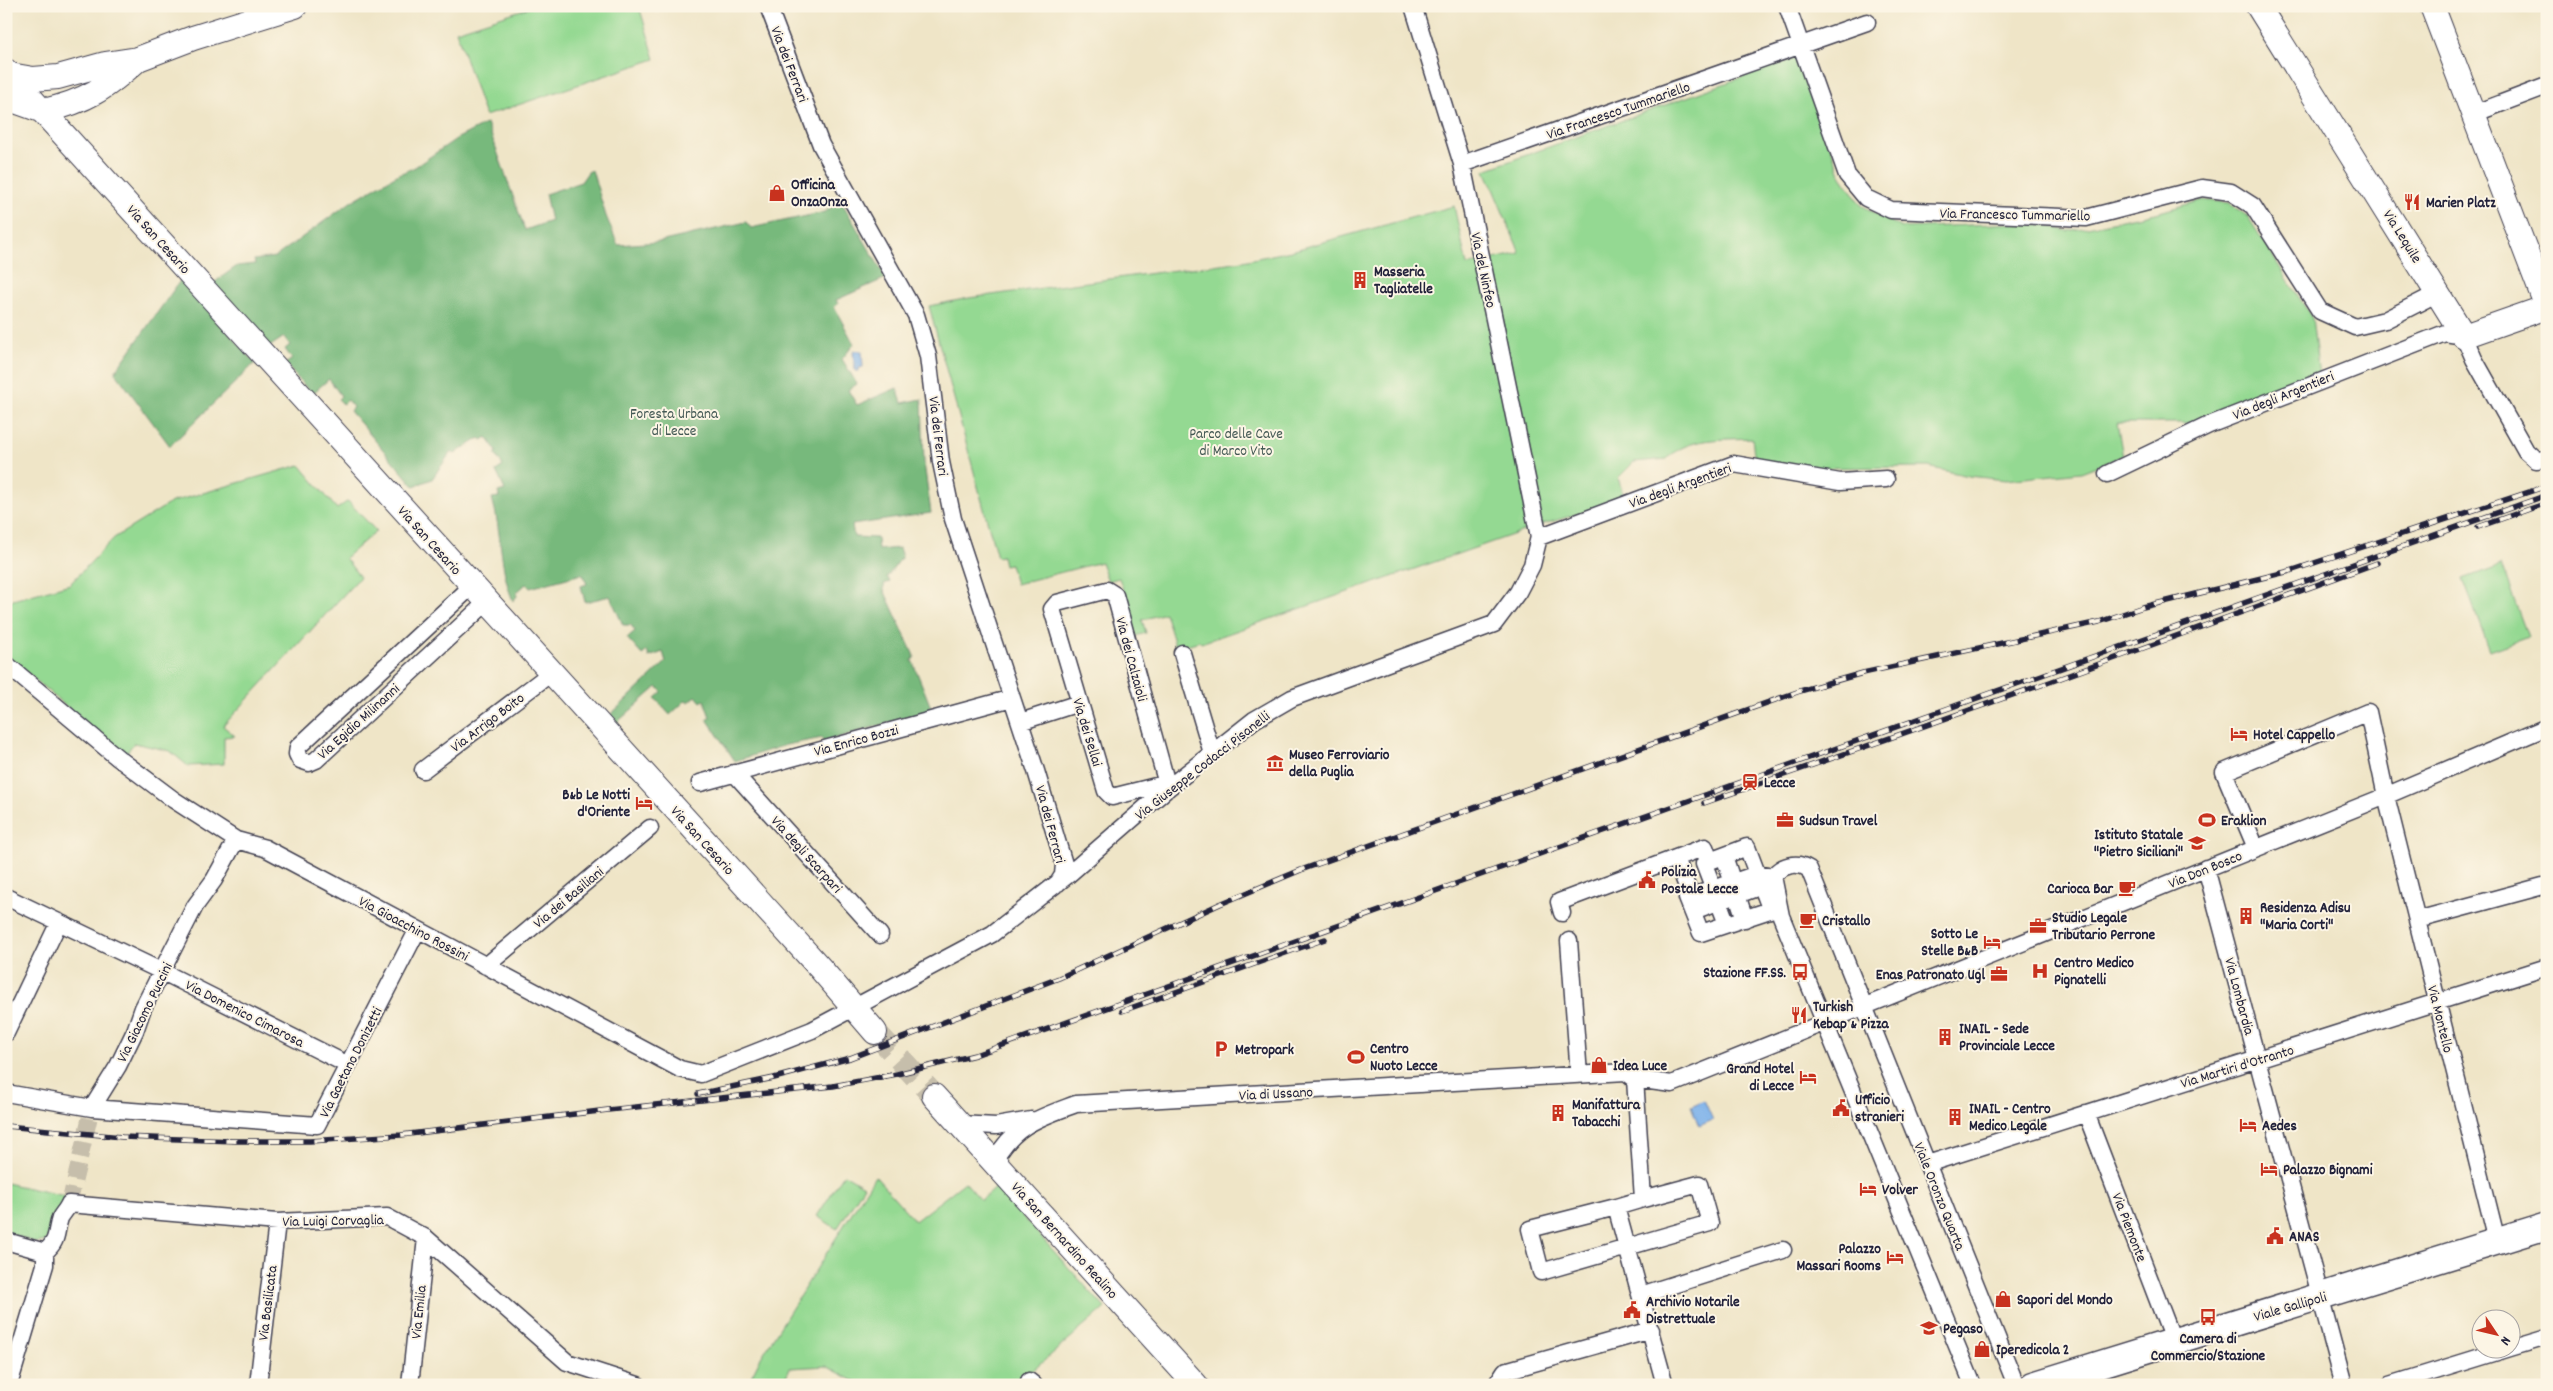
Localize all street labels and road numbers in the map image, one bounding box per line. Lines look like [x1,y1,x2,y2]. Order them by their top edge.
street label: Via dei Ferrari [764,23,813,106]
street label: Via Francesco Tummariello [1544,77,1694,147]
street label: Via San Cesario [120,201,195,280]
street label: Via Francesco Tummariello [1939,204,2091,228]
street label: Via Lequile [2376,206,2427,268]
street label: Via del Ninfeo [1463,231,1501,311]
street label: Via degli Argentieri [2230,366,2338,427]
street label: Via dei Ferrari [921,395,953,478]
street label: Via degli Argentieri [1626,458,1735,516]
street label: Via San Cesario [391,502,466,581]
street label: Via dei Calzaioli [1108,615,1152,704]
street label: Via Egidio Milinanni [313,679,406,766]
street label: Via Arrigo Boito [446,688,530,759]
street label: Via dei Sellai [1065,696,1107,770]
street label: Via Giuseppe Codacci Pisanelli [1131,706,1276,827]
street label: Via Enrico Bozzi [812,720,901,764]
street label: Via dei Ferrari [1028,783,1070,866]
street label: Via San Cesario [664,802,739,881]
street label: Via degli Scarpari [765,812,847,899]
street label: Via Don Bosco [2165,846,2246,896]
street label: Via dei Basiliani [529,862,610,935]
street label: Via Gioacchino Rossini [354,891,472,968]
street label: Via Lombardia [2217,955,2259,1039]
street label: Via Giacomo Puccini [112,959,180,1067]
street label: Via Domenico Cimarosa [181,975,308,1055]
street label: Via Montello [2420,983,2458,1056]
street label: Via Gaetano Donizetti [314,1004,389,1122]
street label: Via Martiri d'Otranto [2178,1040,2297,1096]
street label: Via di Ussano [1239,1082,1314,1108]
street label: Viale Oronzo Quarta [1906,1140,1970,1255]
street label: Via San Bernardino Realino [1005,1178,1122,1305]
street label: Via Piemonte [2105,1190,2152,1266]
street label: Via Luigi Corvaglia [282,1210,385,1234]
street label: Via Basilicata [253,1263,285,1342]
street label: Via Emilia [406,1283,434,1340]
street label: Viale Gallipoli [2251,1287,2330,1329]

